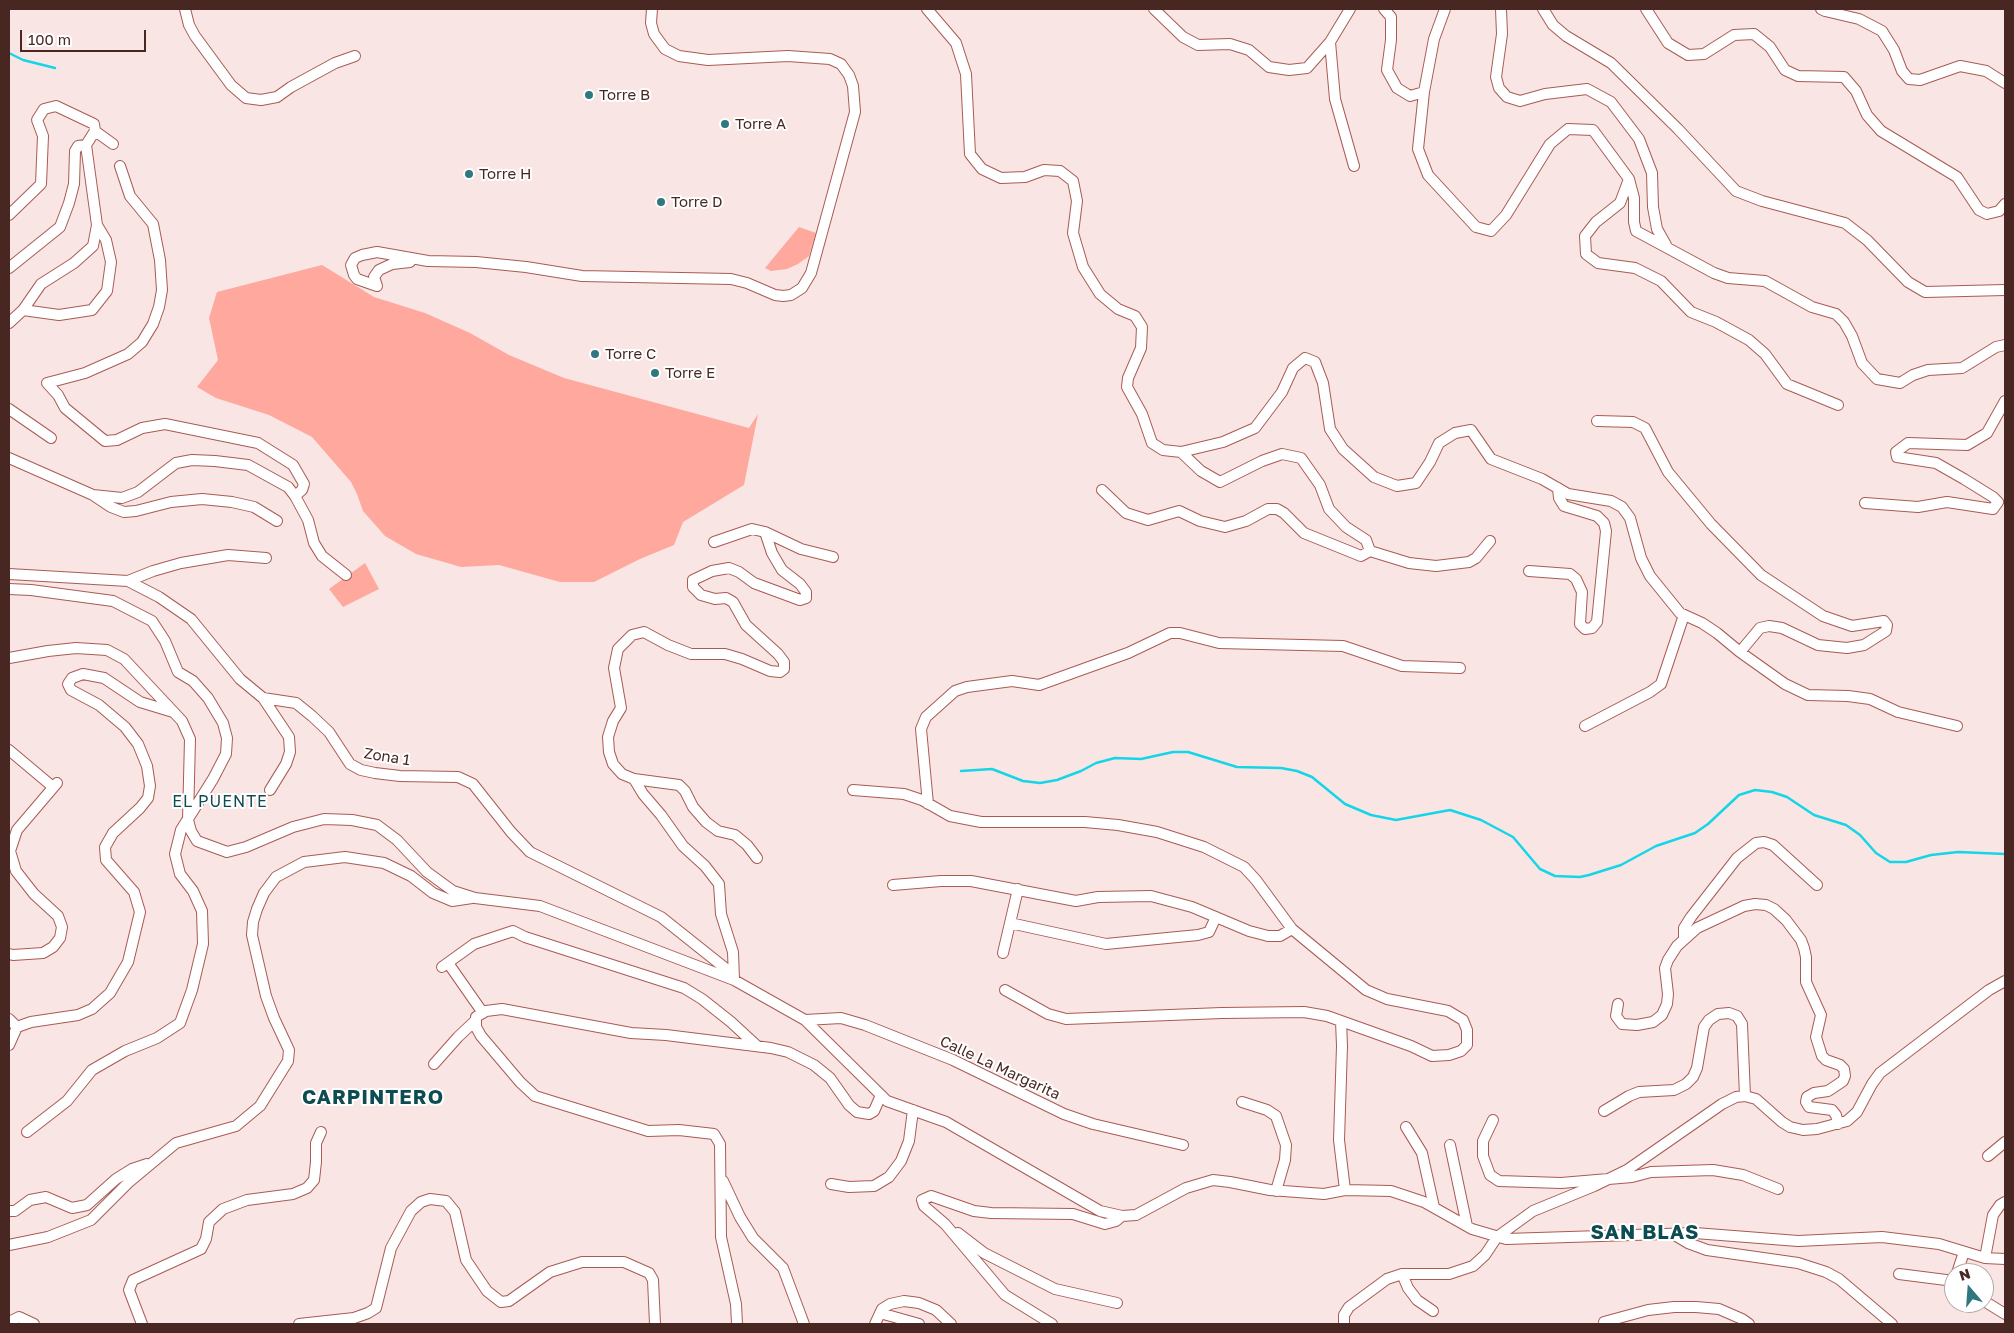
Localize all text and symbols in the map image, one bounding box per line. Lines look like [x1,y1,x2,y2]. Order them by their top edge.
scale bar [22,20,149,52]
text: 100 m [28,30,71,48]
place label: Torre B [599,86,650,104]
marker: Torre B [583,89,595,101]
place label: Torre A [735,115,786,133]
marker: Torre A [719,118,731,130]
place label: Torre H [479,165,531,183]
marker: Torre H [463,168,475,180]
place label: Torre D [671,193,722,211]
marker: Torre D [655,196,667,208]
place label: Torre C [605,345,656,363]
marker: Torre C [589,348,601,360]
place label: Torre E [665,364,715,382]
marker: Torre E [649,367,661,379]
street label: Zona 1 [363,744,411,770]
district label: EL PUENTE [171,792,269,812]
street label: Calle La Margarita [937,1032,1063,1104]
district label: CARPINTERO [301,1086,445,1110]
district label: SAN BLAS [1590,1221,1700,1245]
north arrow [1944,1263,1994,1313]
text: N [1957,1264,1972,1284]

